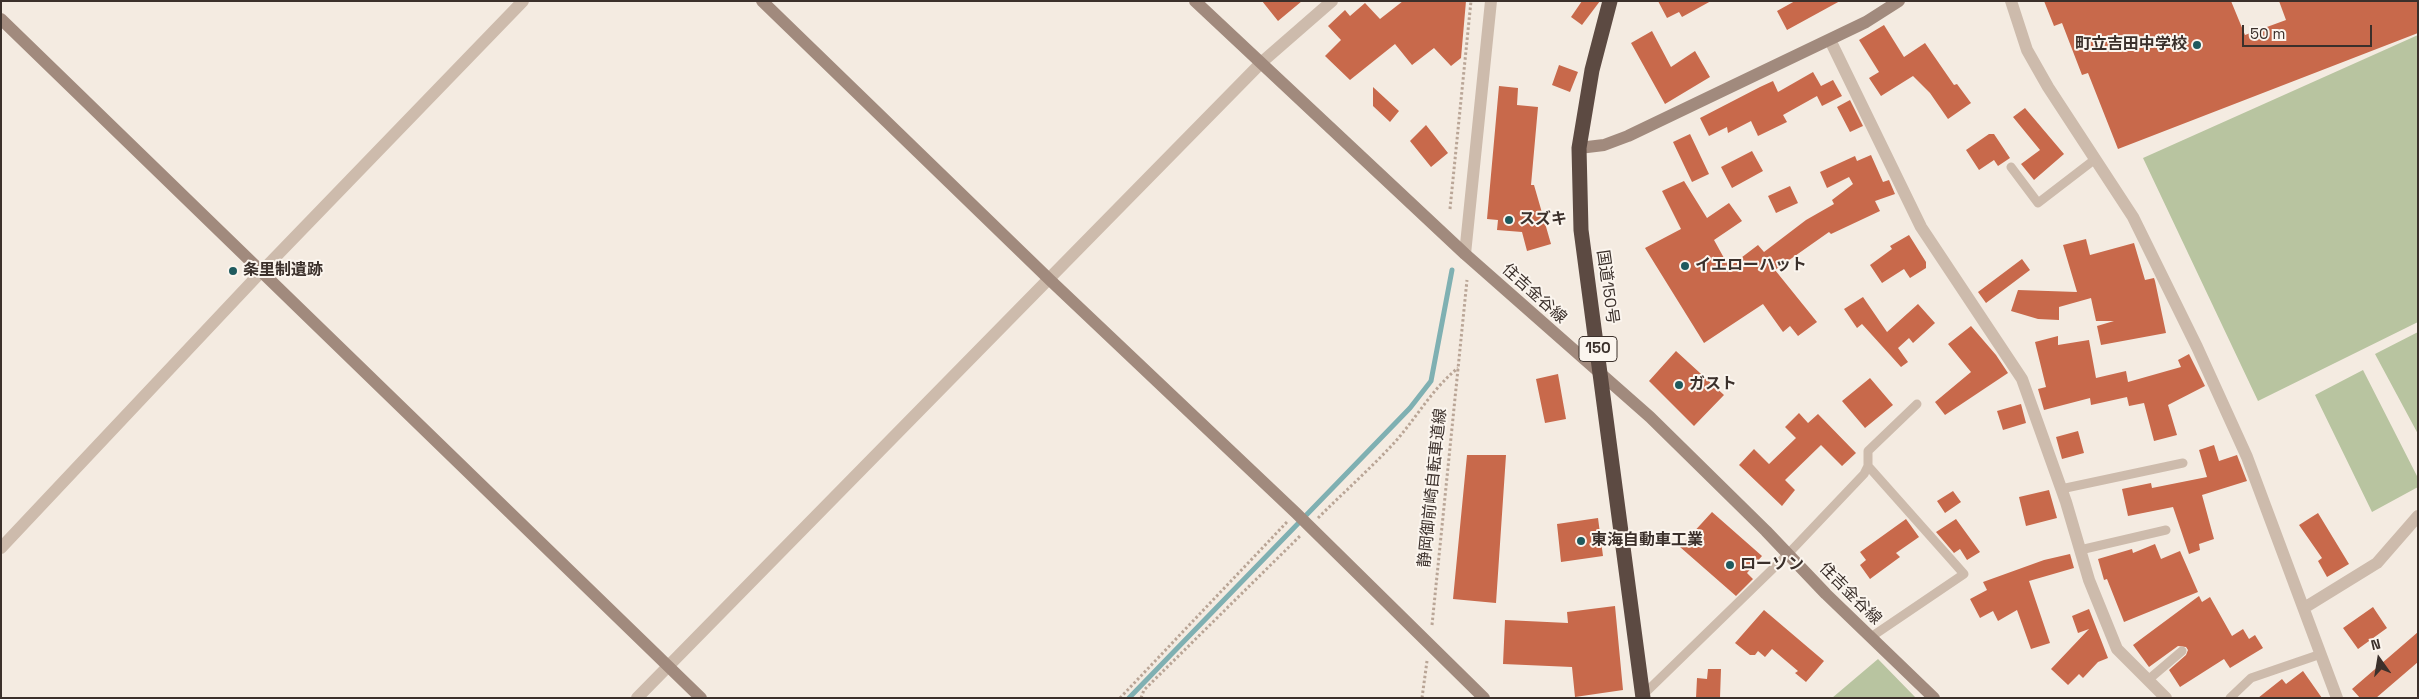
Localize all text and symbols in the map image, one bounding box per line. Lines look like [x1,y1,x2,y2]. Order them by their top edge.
scale bar [2244,15,2374,47]
text: 50 m [2250,24,2285,43]
place label: 町立吉田中学校 [2075,35,2187,55]
marker: 町立吉田中学校 [2191,39,2203,51]
place label: スズキ [1519,210,1567,230]
marker: スズキ [1503,214,1515,226]
street label: 国道150号 [1592,249,1622,325]
place label: イエローハット [1695,256,1807,276]
street label: 住吉金谷線 [1498,260,1570,328]
marker: イエローハット [1679,260,1691,272]
place label: 条里制遺跡 [243,261,323,281]
marker: 条里制遺跡 [227,265,239,277]
road number: 150 [1579,336,1617,362]
place label: ガスト [1689,375,1737,395]
marker: ガスト [1673,379,1685,391]
street label: 静岡御前崎自転車道線 [1415,407,1451,569]
place label: 東海自動車工業 [1591,531,1703,551]
marker: 東海自動車工業 [1575,535,1587,547]
place label: ローソン [1740,555,1804,575]
marker: ローソン [1724,559,1736,571]
street label: 住吉金谷線 [1815,559,1885,629]
north arrow [2354,634,2404,684]
text: N [2369,635,2382,654]

